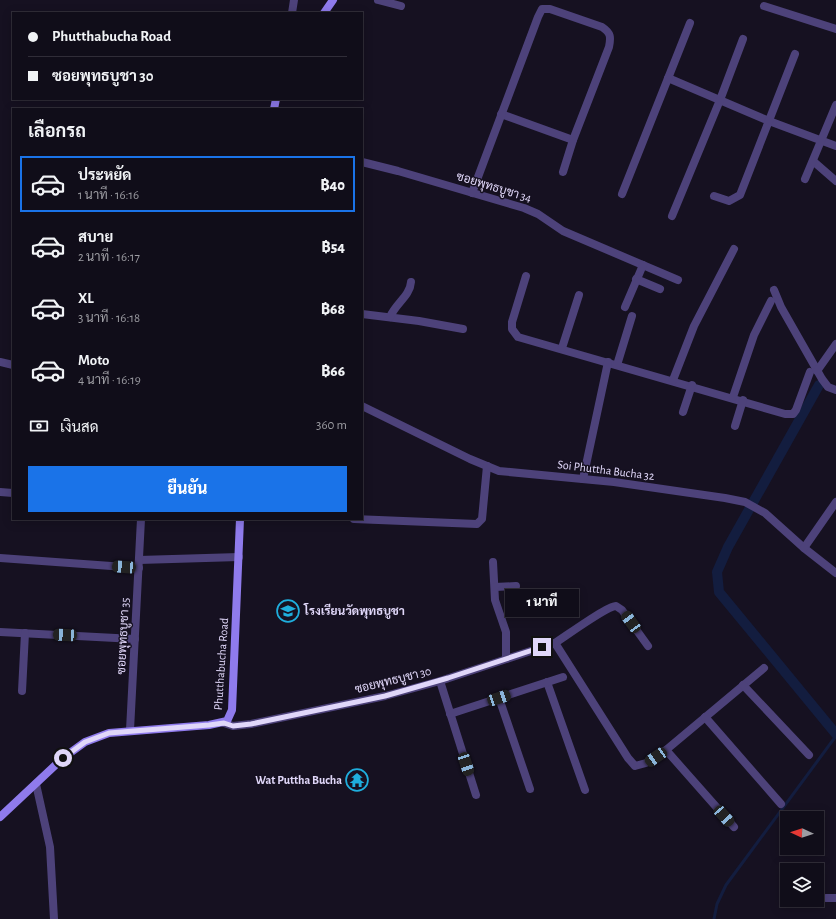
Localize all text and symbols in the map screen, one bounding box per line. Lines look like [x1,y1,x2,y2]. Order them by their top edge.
text: Phutthabucha Road [52,29,171,44]
text: ซอยพุทธบูชา 30 [52,69,154,84]
text: เลือกรถ [28,123,86,141]
icon: car [30,166,66,202]
text: ประหยัด [78,168,131,183]
street label: ซอยพุทธบูชา 34 [454,170,533,207]
text: ฿40 [320,178,345,193]
text: 1 นาที · 16:16 [78,189,139,202]
icon: car [30,228,66,264]
text: สบาย [78,230,113,245]
text: ฿54 [322,240,345,255]
text: 2 นาที · 16:17 [78,251,140,264]
icon: car [30,290,66,326]
text: XL [78,291,94,306]
text: ฿68 [321,302,345,317]
text: 3 นาที · 16:18 [78,312,140,325]
icon: car [30,352,66,388]
text: Moto [78,353,110,368]
text: ฿66 [321,364,345,379]
text: 4 นาที · 16:19 [78,374,141,387]
icon: cash [28,415,50,437]
text: 360 m [316,419,347,432]
text: เงินสด [60,420,99,435]
street label: Soi Phuttha Bucha 32 [557,458,656,482]
button: ยืนยัน [28,466,347,512]
car [112,560,136,574]
callout: 1 นาที [505,589,579,617]
text: 1 นาที [527,596,557,609]
street label: ซอยพุทธบูชา 35 [115,597,134,675]
school or university icon: โรงเรียนวัดพุทธบูชา [275,598,301,624]
place label: โรงเรียนวัดพุทธบูชา [303,603,405,619]
car [619,609,643,635]
street label: Phutthabucha Road [212,617,230,711]
car [53,628,77,642]
route end [533,638,551,656]
street label: ซอยพุทธบูชา 30 [354,665,433,698]
car [486,689,512,707]
car [643,745,669,769]
route start [54,749,72,767]
car [457,751,475,777]
temple icon: Wat Puttha Bucha [344,767,370,793]
place label: Wat Puttha Bucha [255,774,342,786]
car [712,803,736,829]
north arrow [780,811,824,855]
map controls [780,811,824,907]
button: layers [780,863,824,907]

